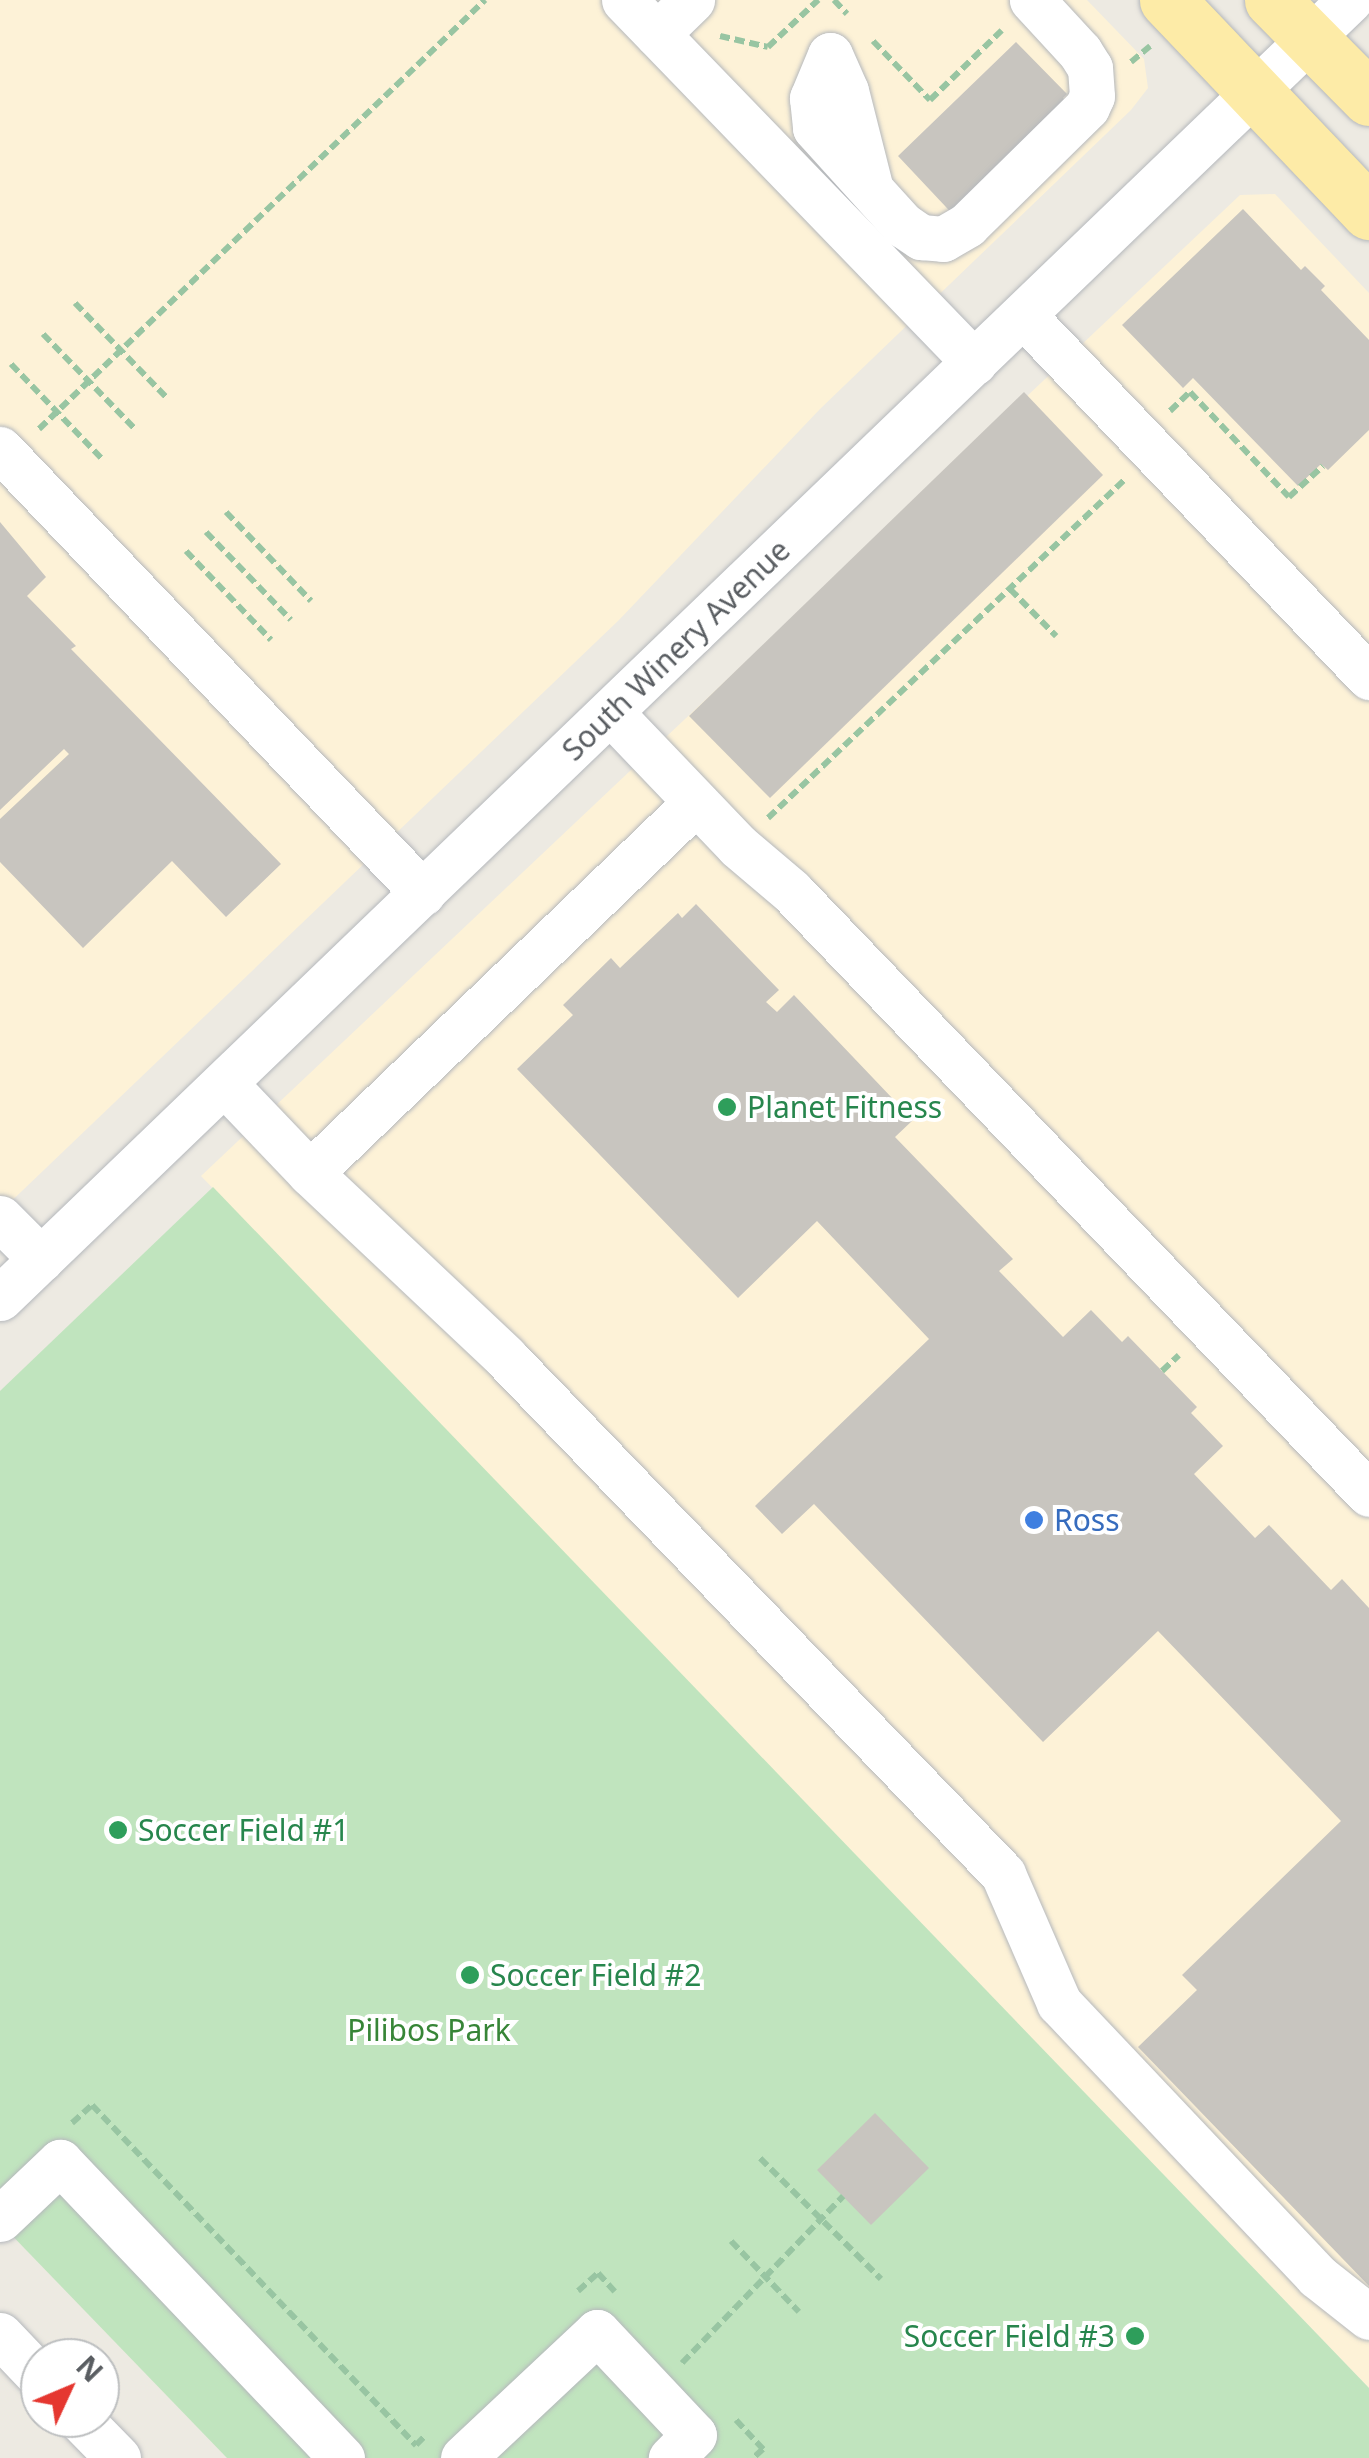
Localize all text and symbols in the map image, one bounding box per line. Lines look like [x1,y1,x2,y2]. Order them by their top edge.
street label: South Winery Avenue [555,532,797,768]
place label: Planet Fitness [747,1089,942,1125]
marker: Planet Fitness [716,1096,738,1118]
place label: Ross [1054,1502,1120,1538]
marker: Ross [1023,1509,1045,1531]
place label: Soccer Field #1 [138,1812,349,1848]
marker: Soccer Field #1 [107,1819,129,1841]
place label: Soccer Field #2 [490,1957,701,1993]
marker: Soccer Field #2 [459,1964,481,1986]
park label: Pilibos Park [347,2012,511,2048]
place label: Soccer Field #3 [904,2318,1115,2354]
marker: Soccer Field #3 [1124,2325,1146,2347]
north arrow [20,2338,120,2438]
text: N [69,2347,112,2390]

